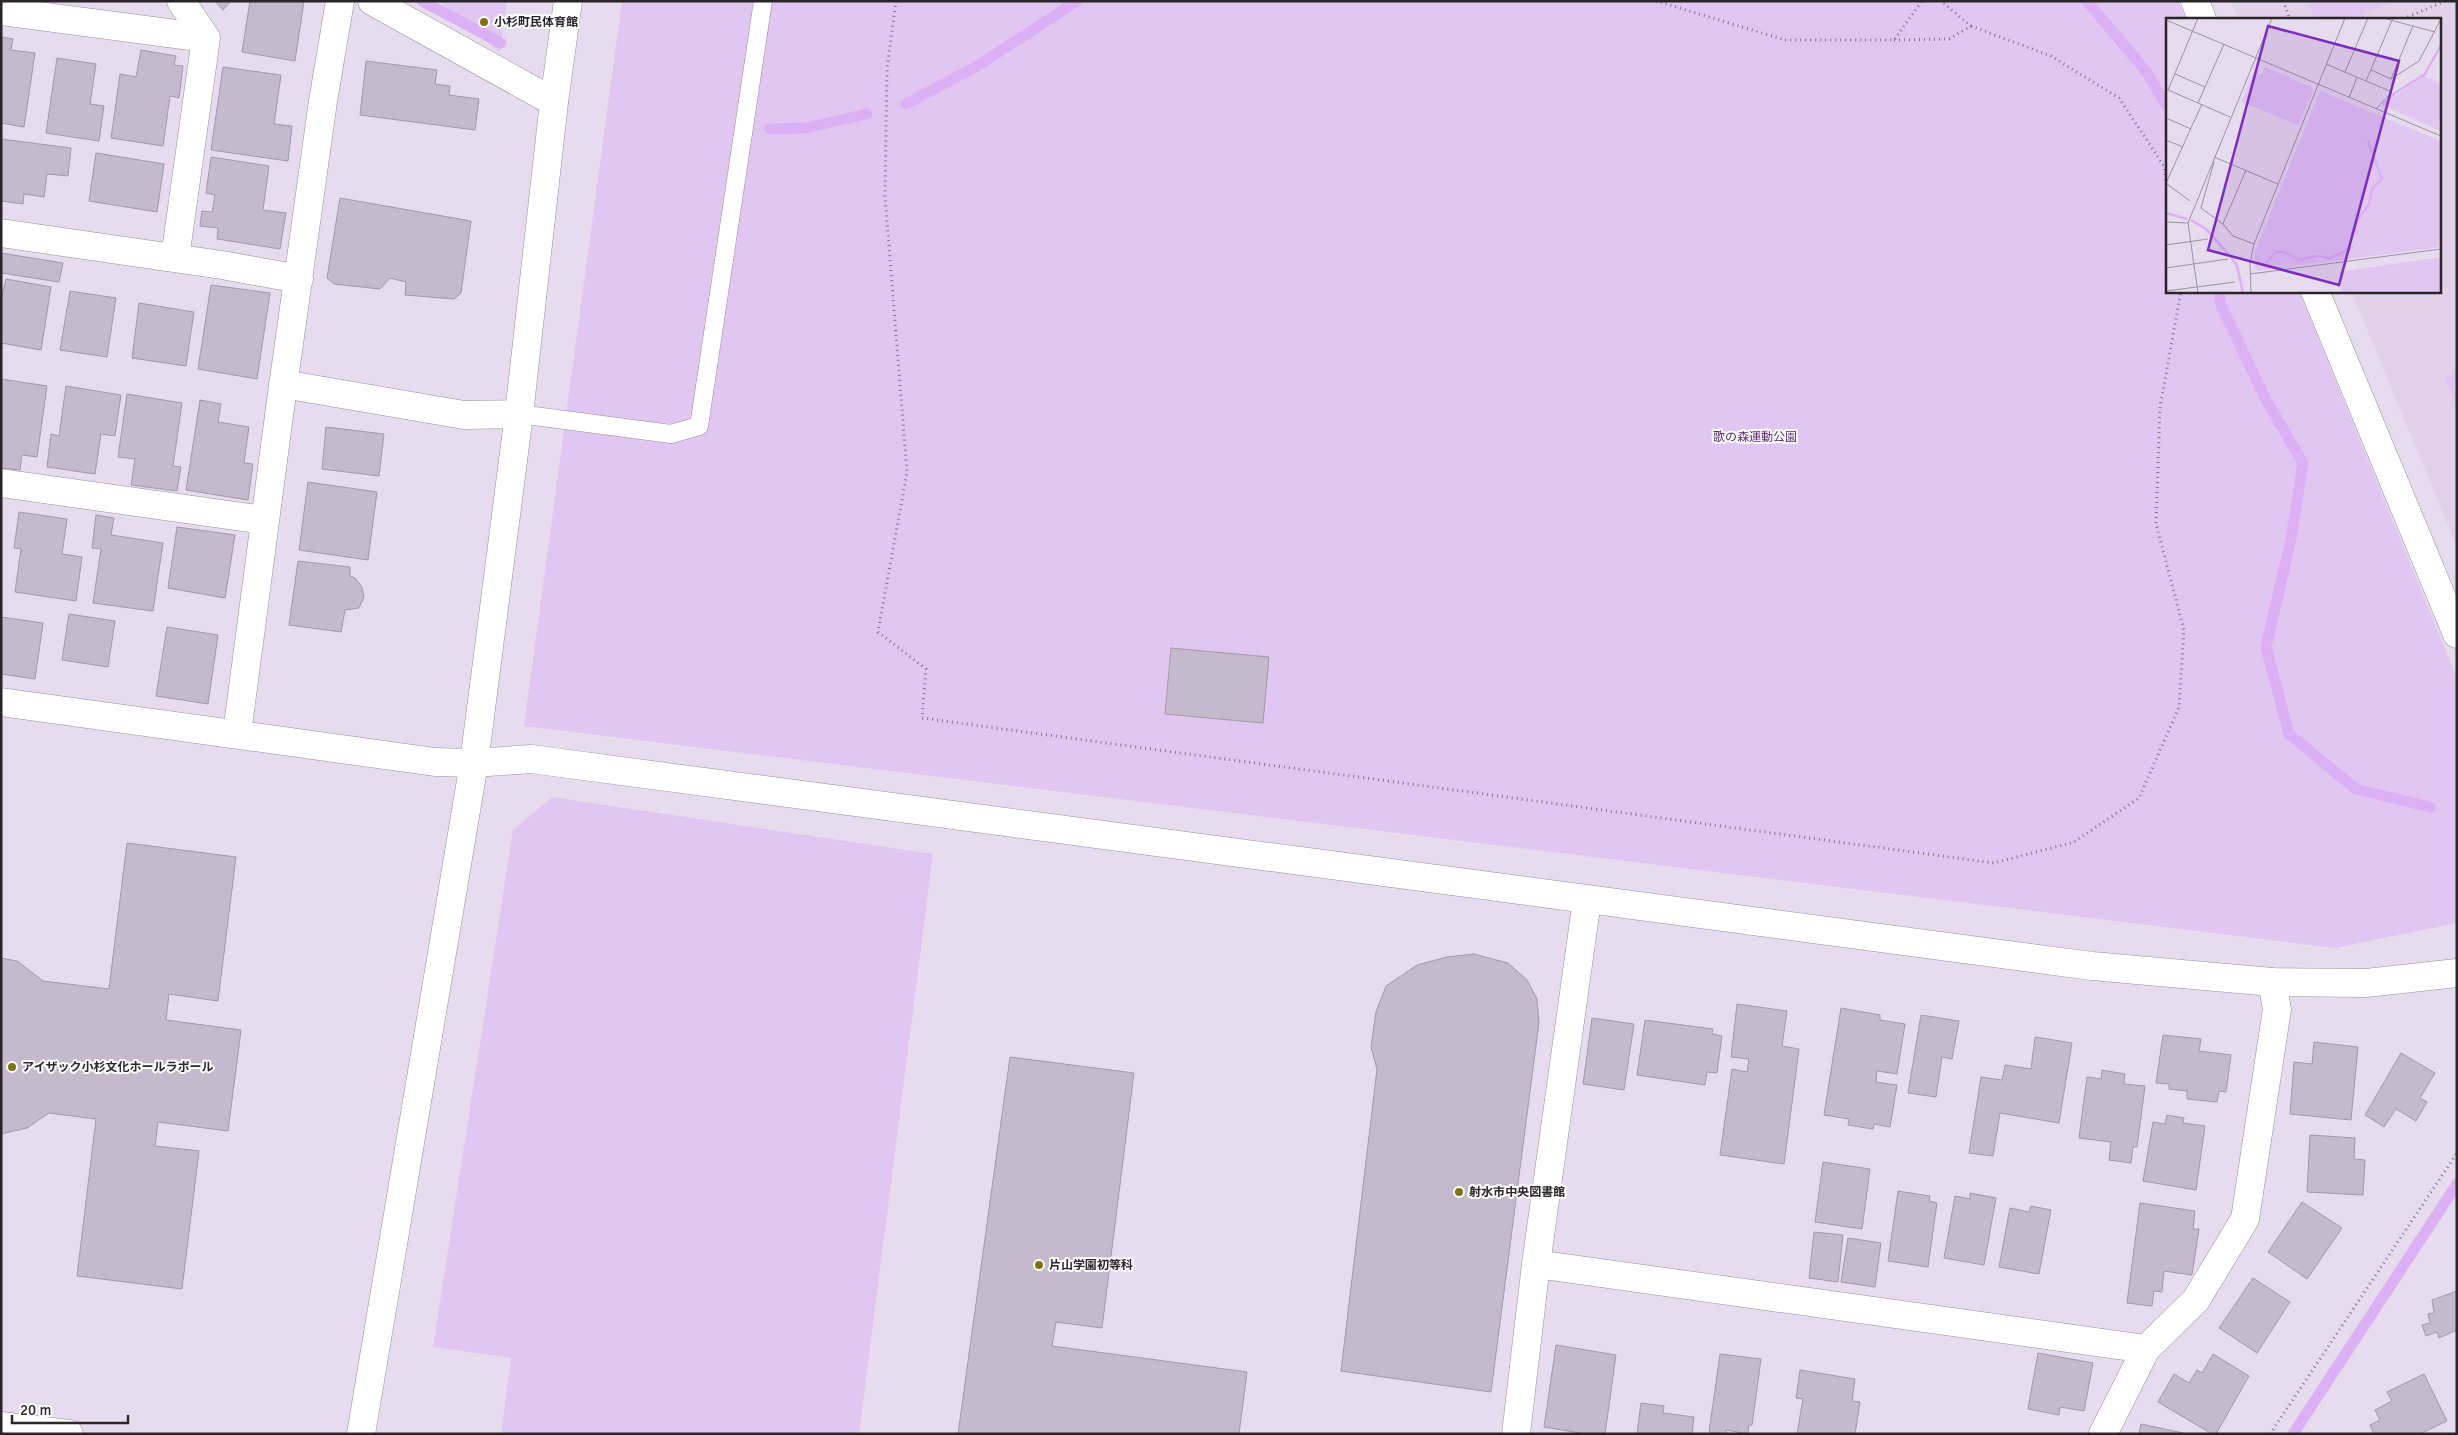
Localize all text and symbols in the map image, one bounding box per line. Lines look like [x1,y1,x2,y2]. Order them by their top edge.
place label: 小杉町民体育館 [494,15,578,30]
marker: 小杉町民体育館 [478,16,490,28]
inset map [2166,18,2440,292]
park label: 歌の森運動公園 [1713,430,1797,445]
place label: アイザック小杉文化ホールラポール [22,1060,213,1075]
marker: アイザック小杉文化ホールラポール [6,1061,18,1073]
place label: 射水市中央図書館 [1469,1185,1565,1200]
marker: 射水市中央図書館 [1453,1186,1465,1198]
place label: 片山学園初等科 [1049,1258,1133,1273]
marker: 片山学園初等科 [1033,1259,1045,1271]
scale bar [12,1392,129,1424]
text: 20 m [20,1401,51,1419]

